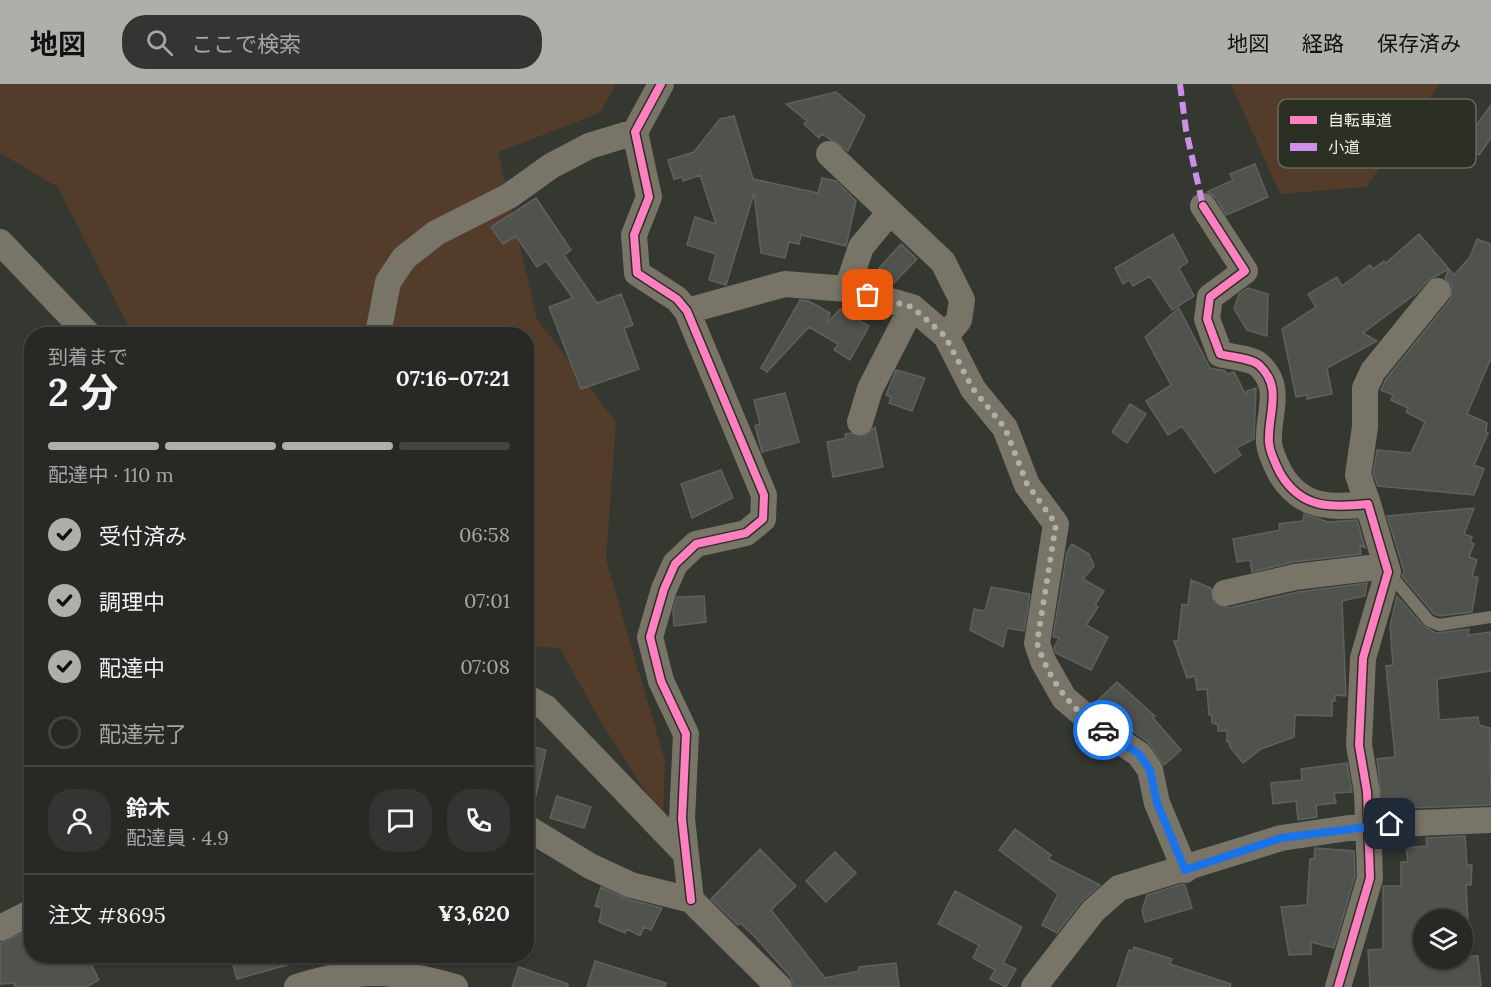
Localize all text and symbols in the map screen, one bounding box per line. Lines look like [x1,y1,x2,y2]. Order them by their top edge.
search box [122,15,542,69]
text: 地図 [30,26,86,62]
icon: search [143,26,176,59]
text: ここで検索 [191,30,301,58]
text: 地図 [1227,30,1269,57]
text: 経路 [1302,30,1344,57]
text: 保存済み [1377,30,1461,57]
legend [1278,99,1476,168]
text: 自転車道 [1328,110,1392,130]
text: 小道 [1328,137,1360,157]
pin [842,269,893,320]
icon: bag [851,278,884,311]
text: 到着まで [48,344,128,369]
text: 07:16–07:21 [396,364,510,392]
text: 2 分 [48,367,118,417]
text: 配達中 · 110 m [48,462,174,487]
icon: check [48,518,81,551]
text: 受付済み [99,522,187,550]
text: 06:58 [459,522,510,547]
icon: check [48,584,81,617]
text: 調理中 [99,588,165,616]
text: 07:01 [464,588,510,613]
icon: check [48,650,81,683]
text: 配達中 [99,654,165,682]
text: 07:08 [460,654,510,679]
courier [1073,700,1133,760]
icon: car [1087,714,1120,747]
text: 配達完了 [99,720,187,748]
button: person [48,789,111,852]
button: chat [369,789,432,852]
button: phone [447,789,510,852]
text: 鈴木 [126,794,170,822]
pin [1364,798,1415,849]
icon: home [1373,807,1406,840]
text: 配達員 · 4.9 [126,825,229,850]
text: ¥3,620 [438,899,510,927]
text: 注文 #8695 [48,901,166,929]
map controls [1413,909,1473,969]
button: layers [1413,909,1473,969]

